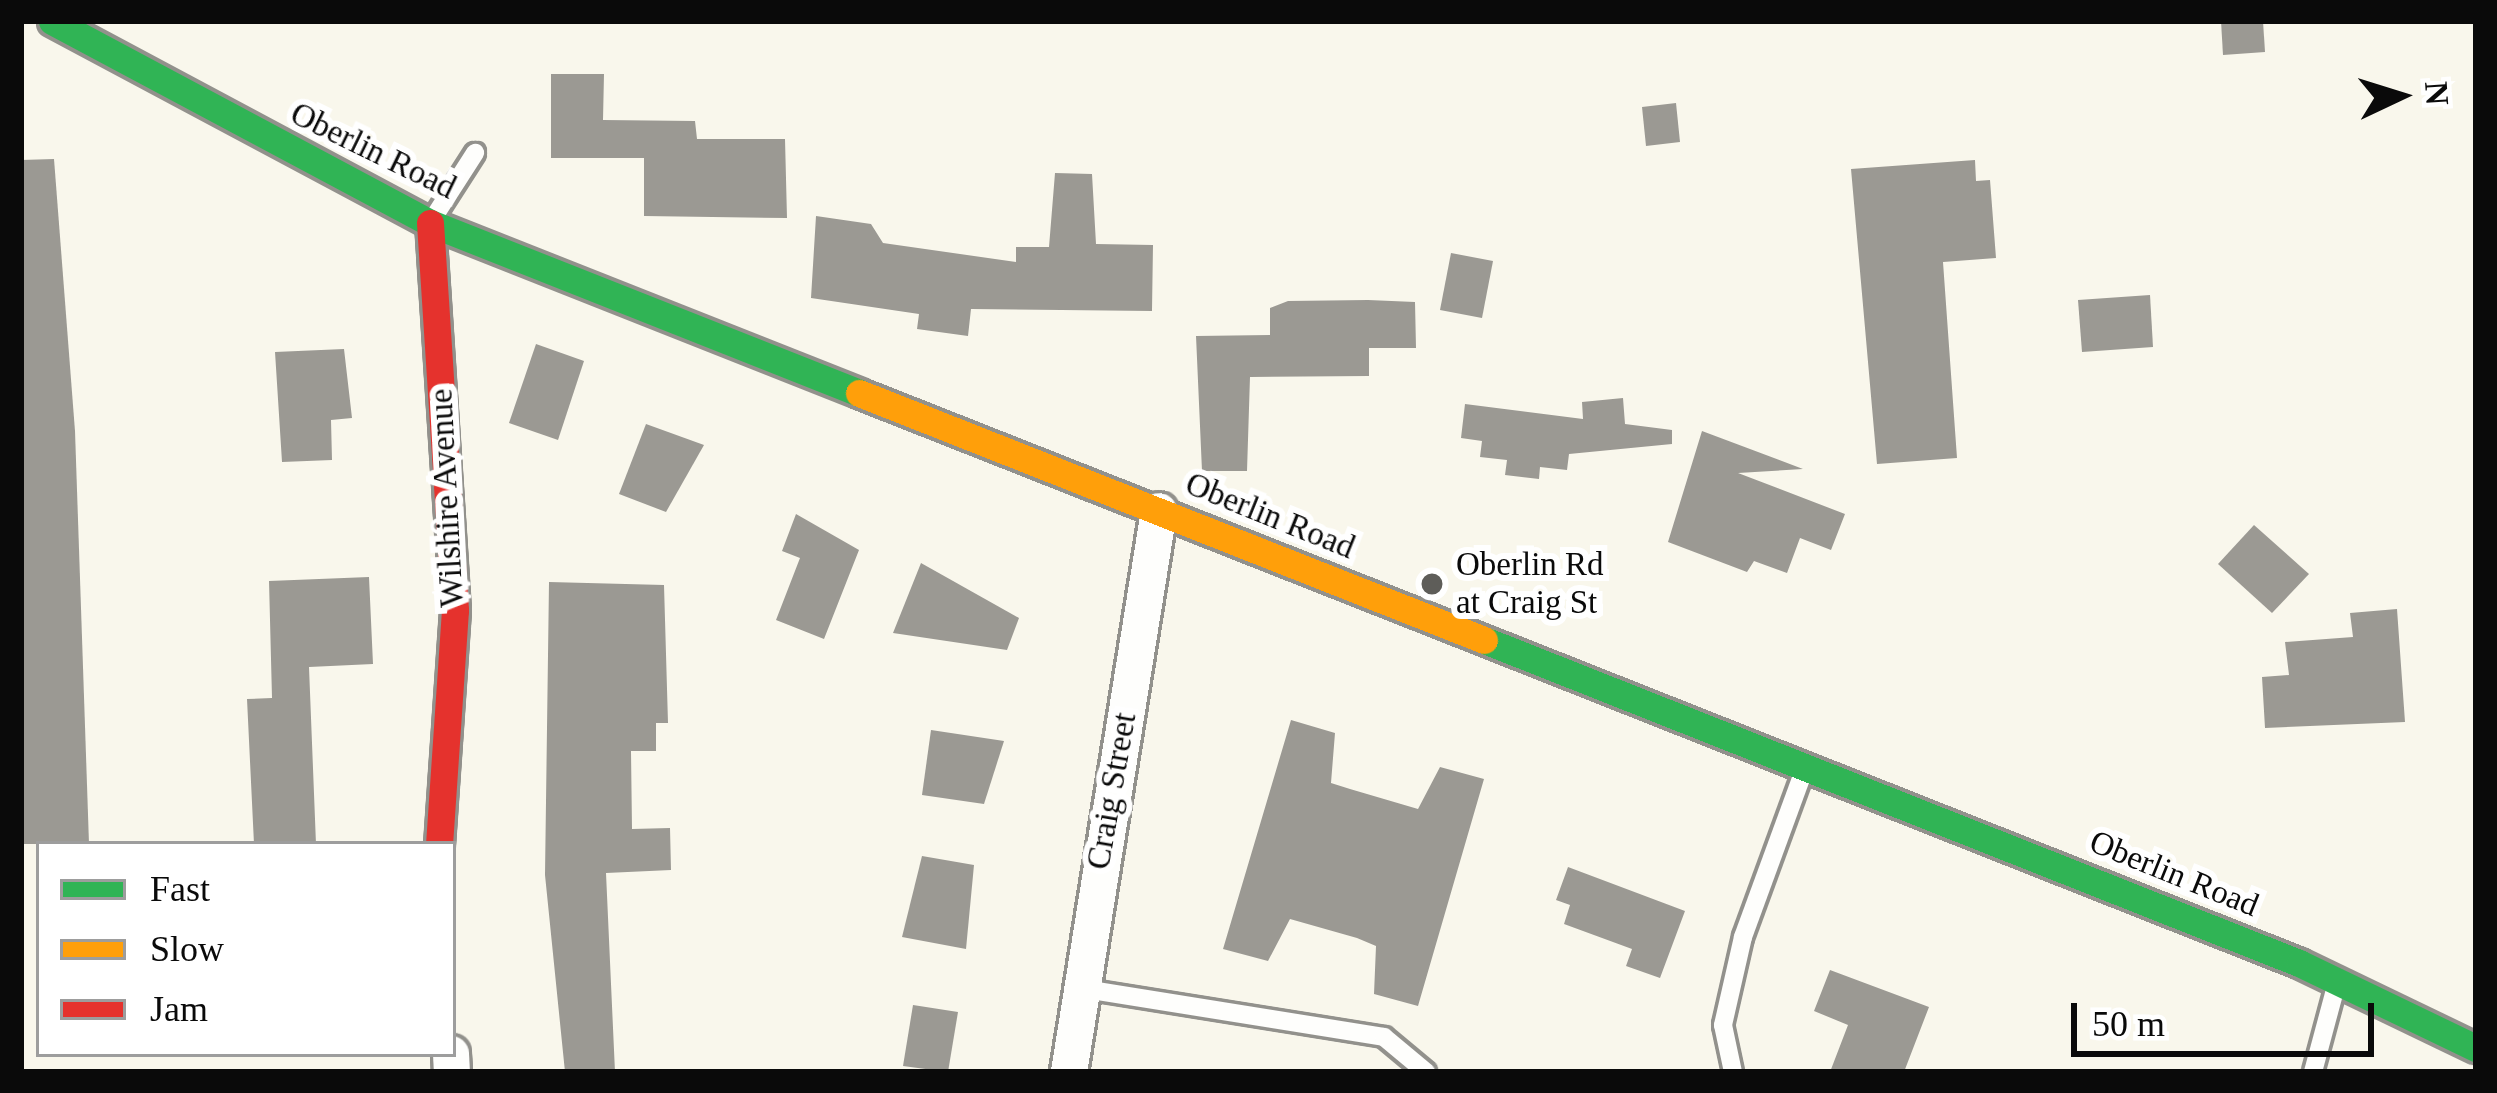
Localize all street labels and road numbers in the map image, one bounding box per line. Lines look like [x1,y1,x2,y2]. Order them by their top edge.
street label: Oberlin Road [284,94,462,208]
street label: Wilshire Avenue [421,387,473,609]
street label: Oberlin Road [1180,464,1360,568]
street label: Craig Street [1079,709,1145,873]
street label: Oberlin Road [2084,822,2264,926]

